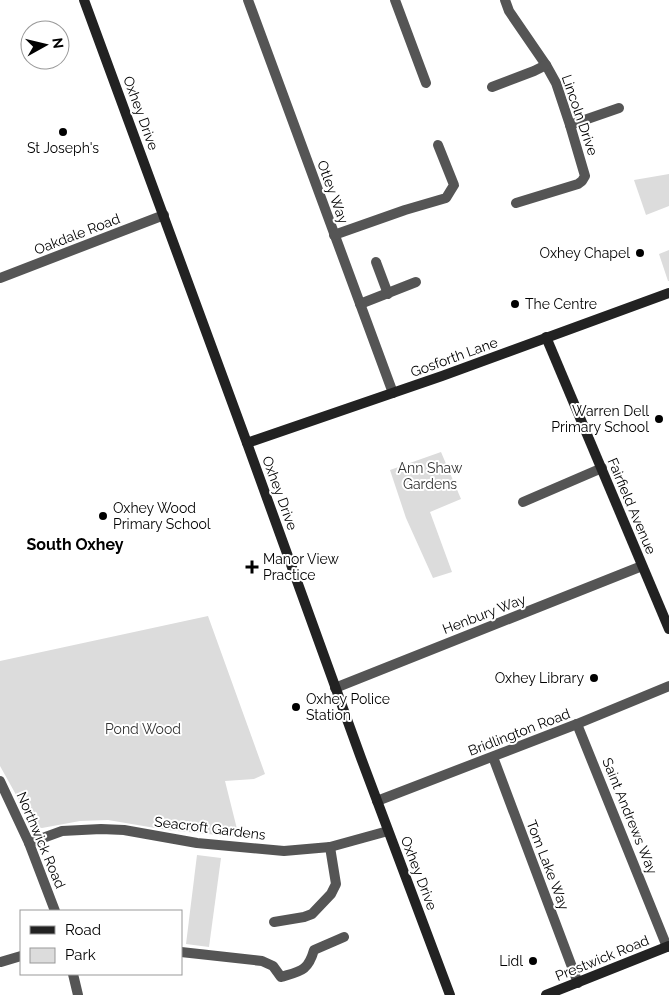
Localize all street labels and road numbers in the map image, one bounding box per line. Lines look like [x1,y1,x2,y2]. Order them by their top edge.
street label: Lincoln Drive [559,73,601,157]
street label: Oxhey Drive [120,74,162,152]
street label: Otley Way [314,158,352,226]
street label: Oakdale Road [32,210,122,258]
street label: Gosforth Lane [408,334,500,380]
street label: Oxhey Drive [259,454,301,532]
street label: Fairfield Avenue [605,455,659,557]
street label: Henbury Way [440,591,528,637]
street label: Bridlington Road [466,705,572,759]
street label: Saint Andrews Way [599,755,661,877]
street label: Northwick Road [13,789,69,891]
street label: Seacroft Gardens [153,813,267,843]
street label: Tom Lake Way [524,818,573,912]
street label: Oxhey Drive [398,834,440,912]
street label: Prestwick Road [553,932,651,984]

